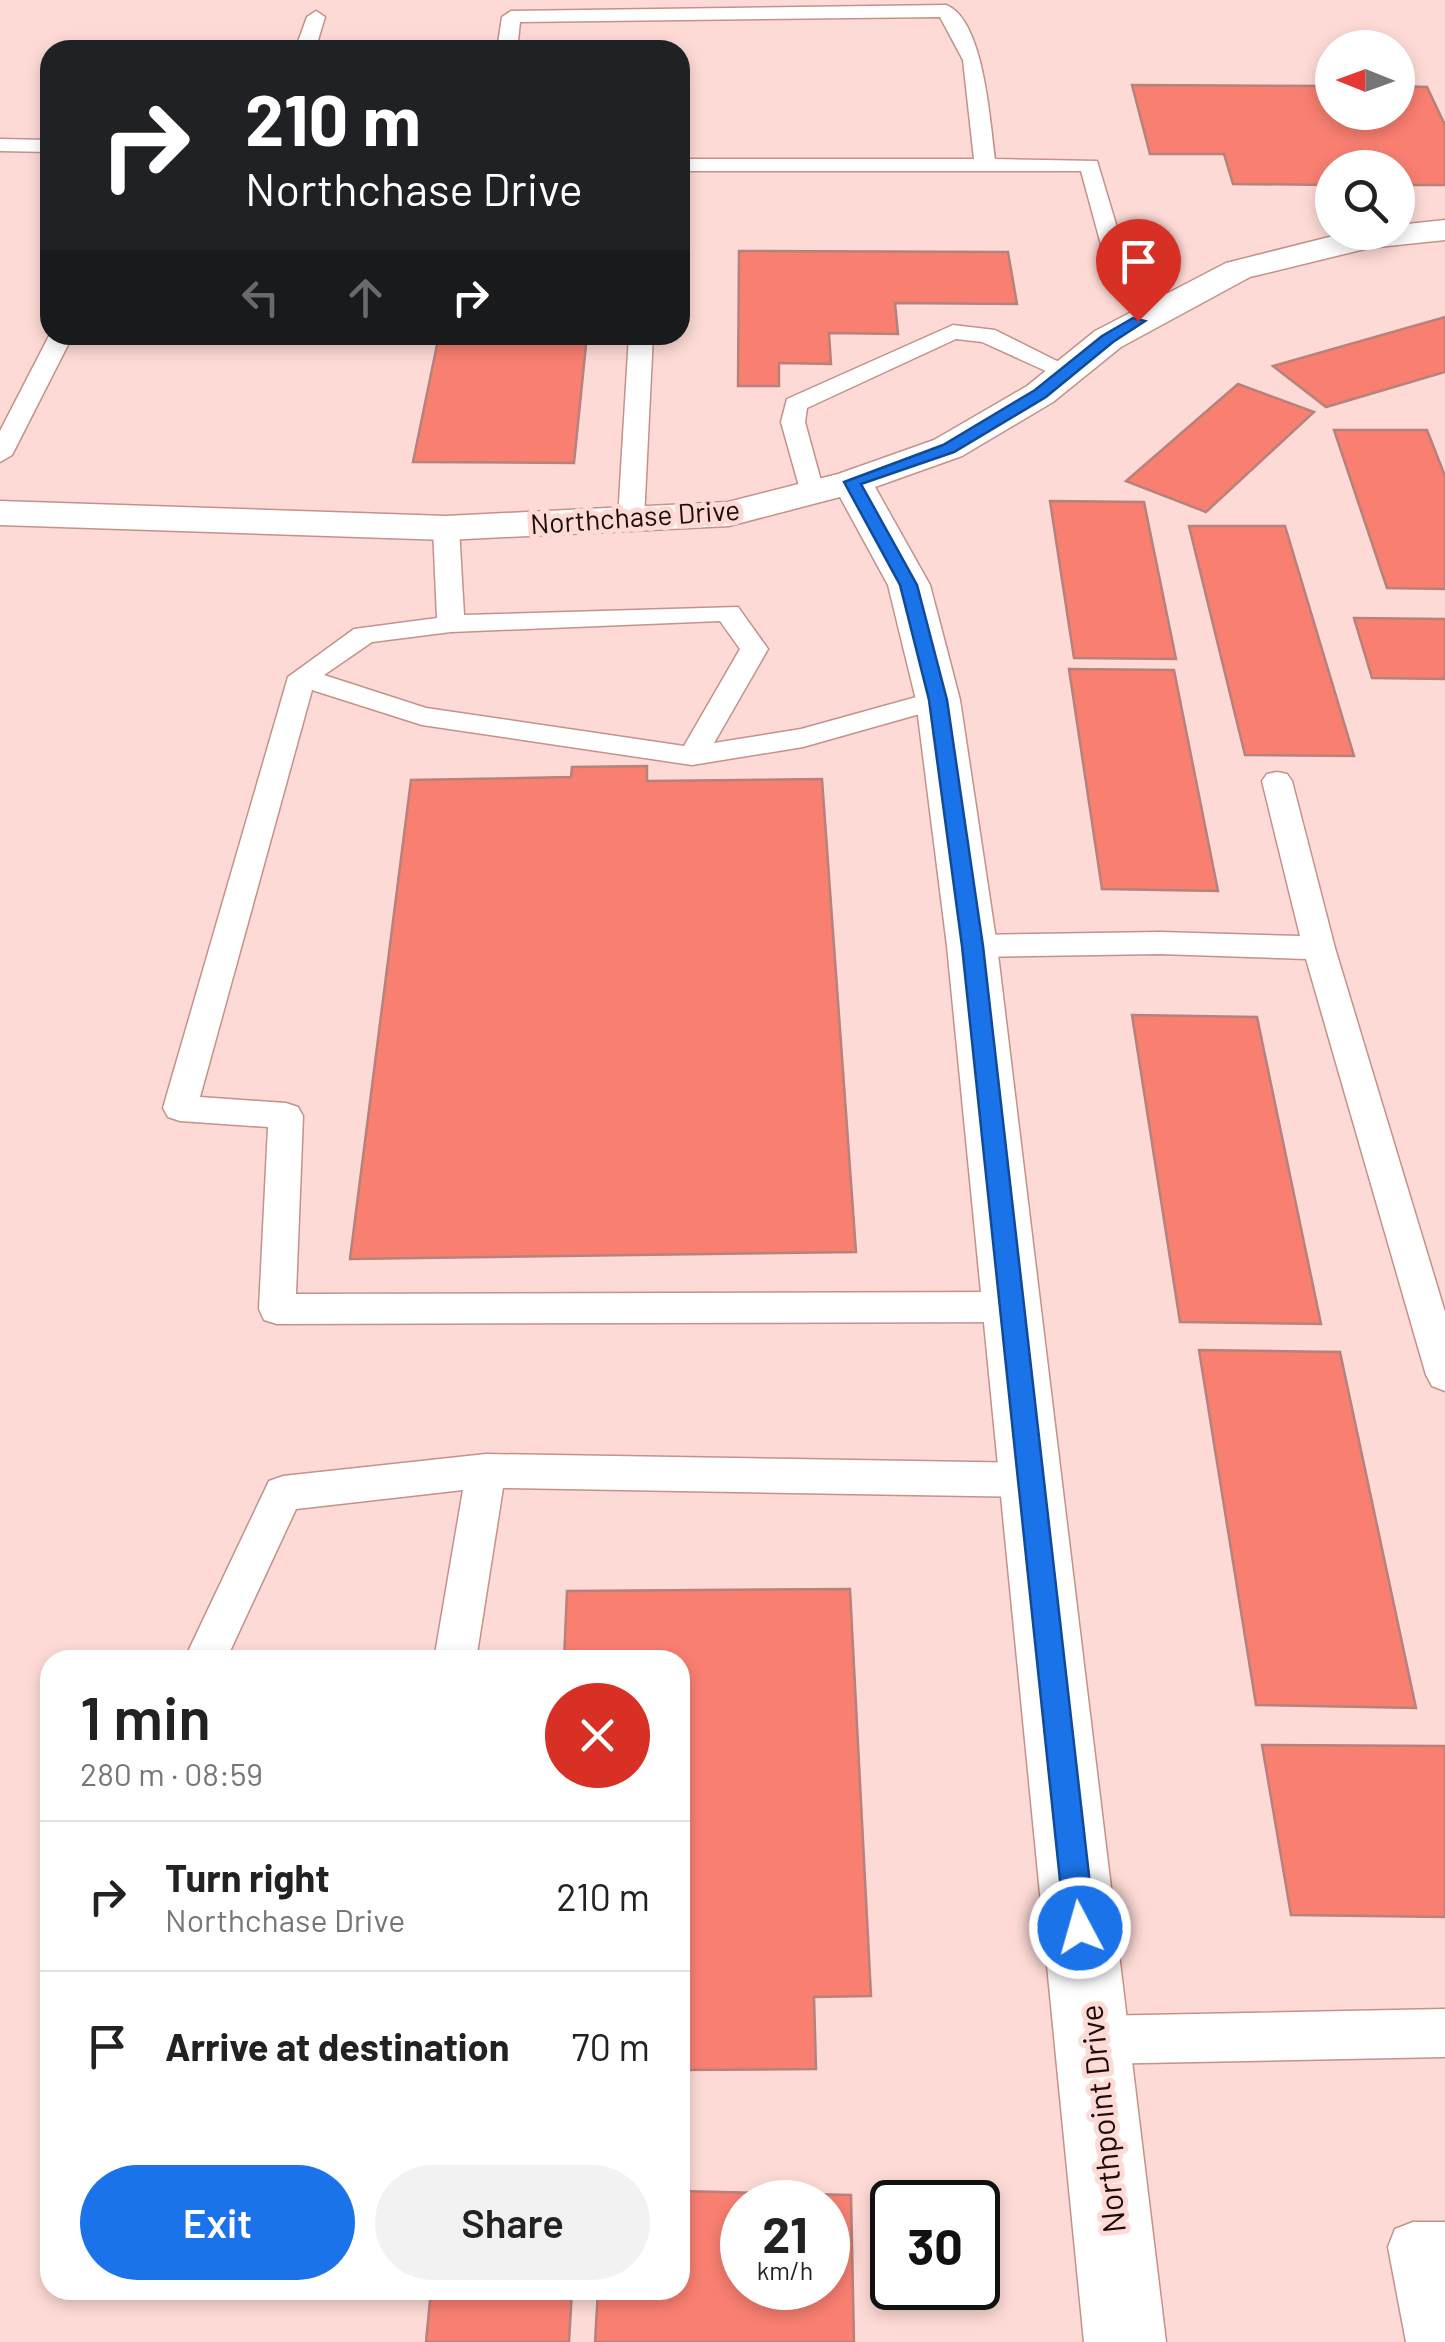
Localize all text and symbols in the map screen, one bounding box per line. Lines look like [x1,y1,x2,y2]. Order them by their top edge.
north arrow [1315,30,1415,130]
map controls [1315,30,1415,250]
text: 210 m [245,76,421,160]
icon: right [80,80,210,210]
button: search [1315,150,1415,250]
text: Northchase Drive [245,161,583,215]
pin [1096,219,1181,322]
icon: arrive [1111,234,1166,289]
icon: left [233,270,288,325]
icon: ahead [338,270,393,325]
icon: right [443,270,498,325]
street label: Northchase Drive [529,492,741,540]
text: 1 min [80,1680,211,1752]
button: close [545,1683,650,1788]
text: 280 m · 08:59 [80,1754,263,1792]
text: Turn right [165,1854,330,1900]
icon: right [80,1869,135,1924]
text: 210 m [556,1873,650,1919]
position arrow [1028,1876,1132,1980]
text: Northchase Drive [165,1900,405,1938]
street label: Northpoint Drive [1070,2003,1132,2235]
icon: arrive [80,2019,135,2074]
text: Arrive at destination [165,2023,510,2069]
text: 70 m [572,2023,650,2069]
button: Exit [80,2165,355,2280]
button: Share [375,2165,650,2280]
speed limit sign: 30 [870,2180,1000,2310]
text: 21 [762,2203,808,2263]
text: km/h [757,2255,813,2285]

